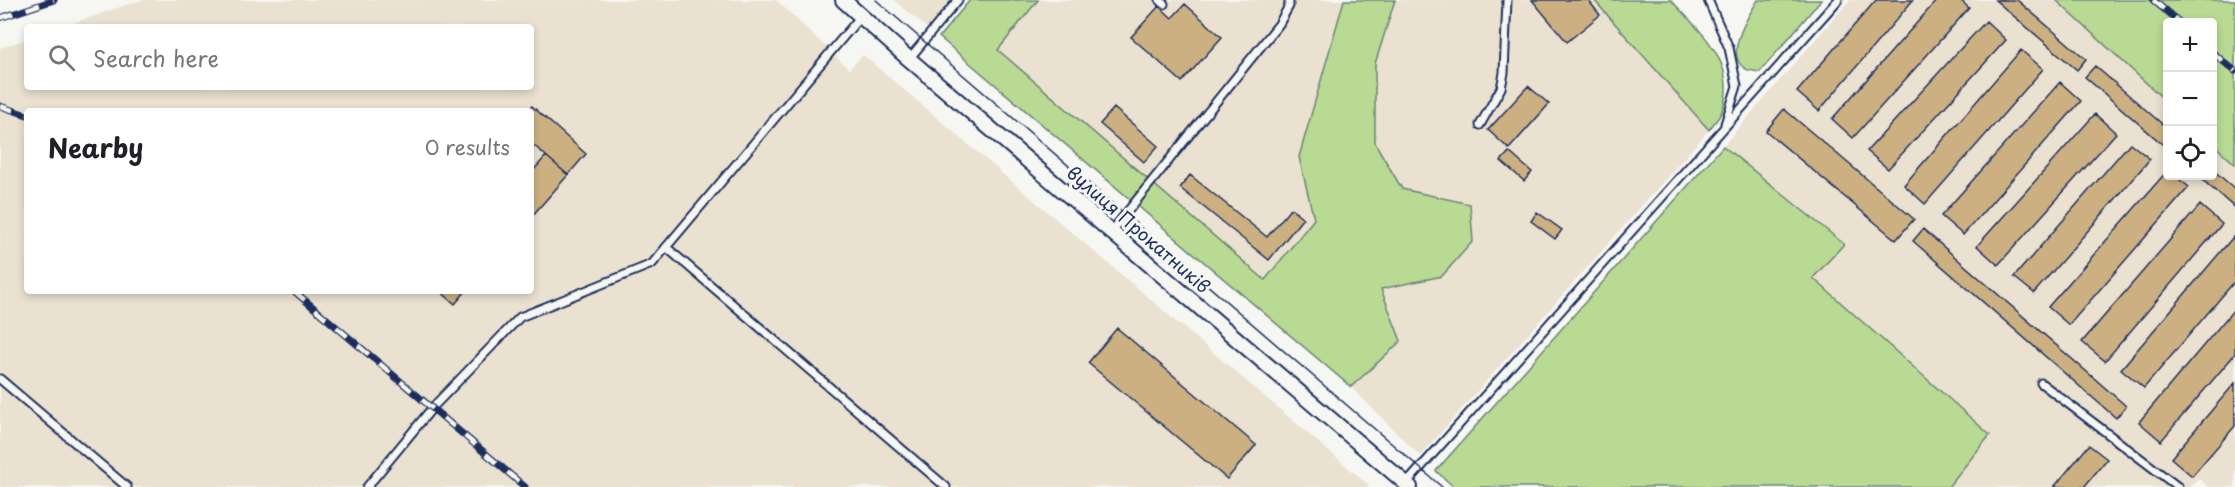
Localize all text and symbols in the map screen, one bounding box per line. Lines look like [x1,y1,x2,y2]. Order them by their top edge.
map controls [2163,18,2217,180]
button: + [2163,18,2217,72]
search box [24,24,534,90]
icon: search [45,41,78,74]
text: Search here [93,41,219,74]
button: − [2163,72,2217,126]
button: locate [2163,126,2217,180]
text: Nearby [48,128,143,167]
text: 0 results [425,132,510,162]
street label: вулиця Прокатників [1061,159,1217,299]

